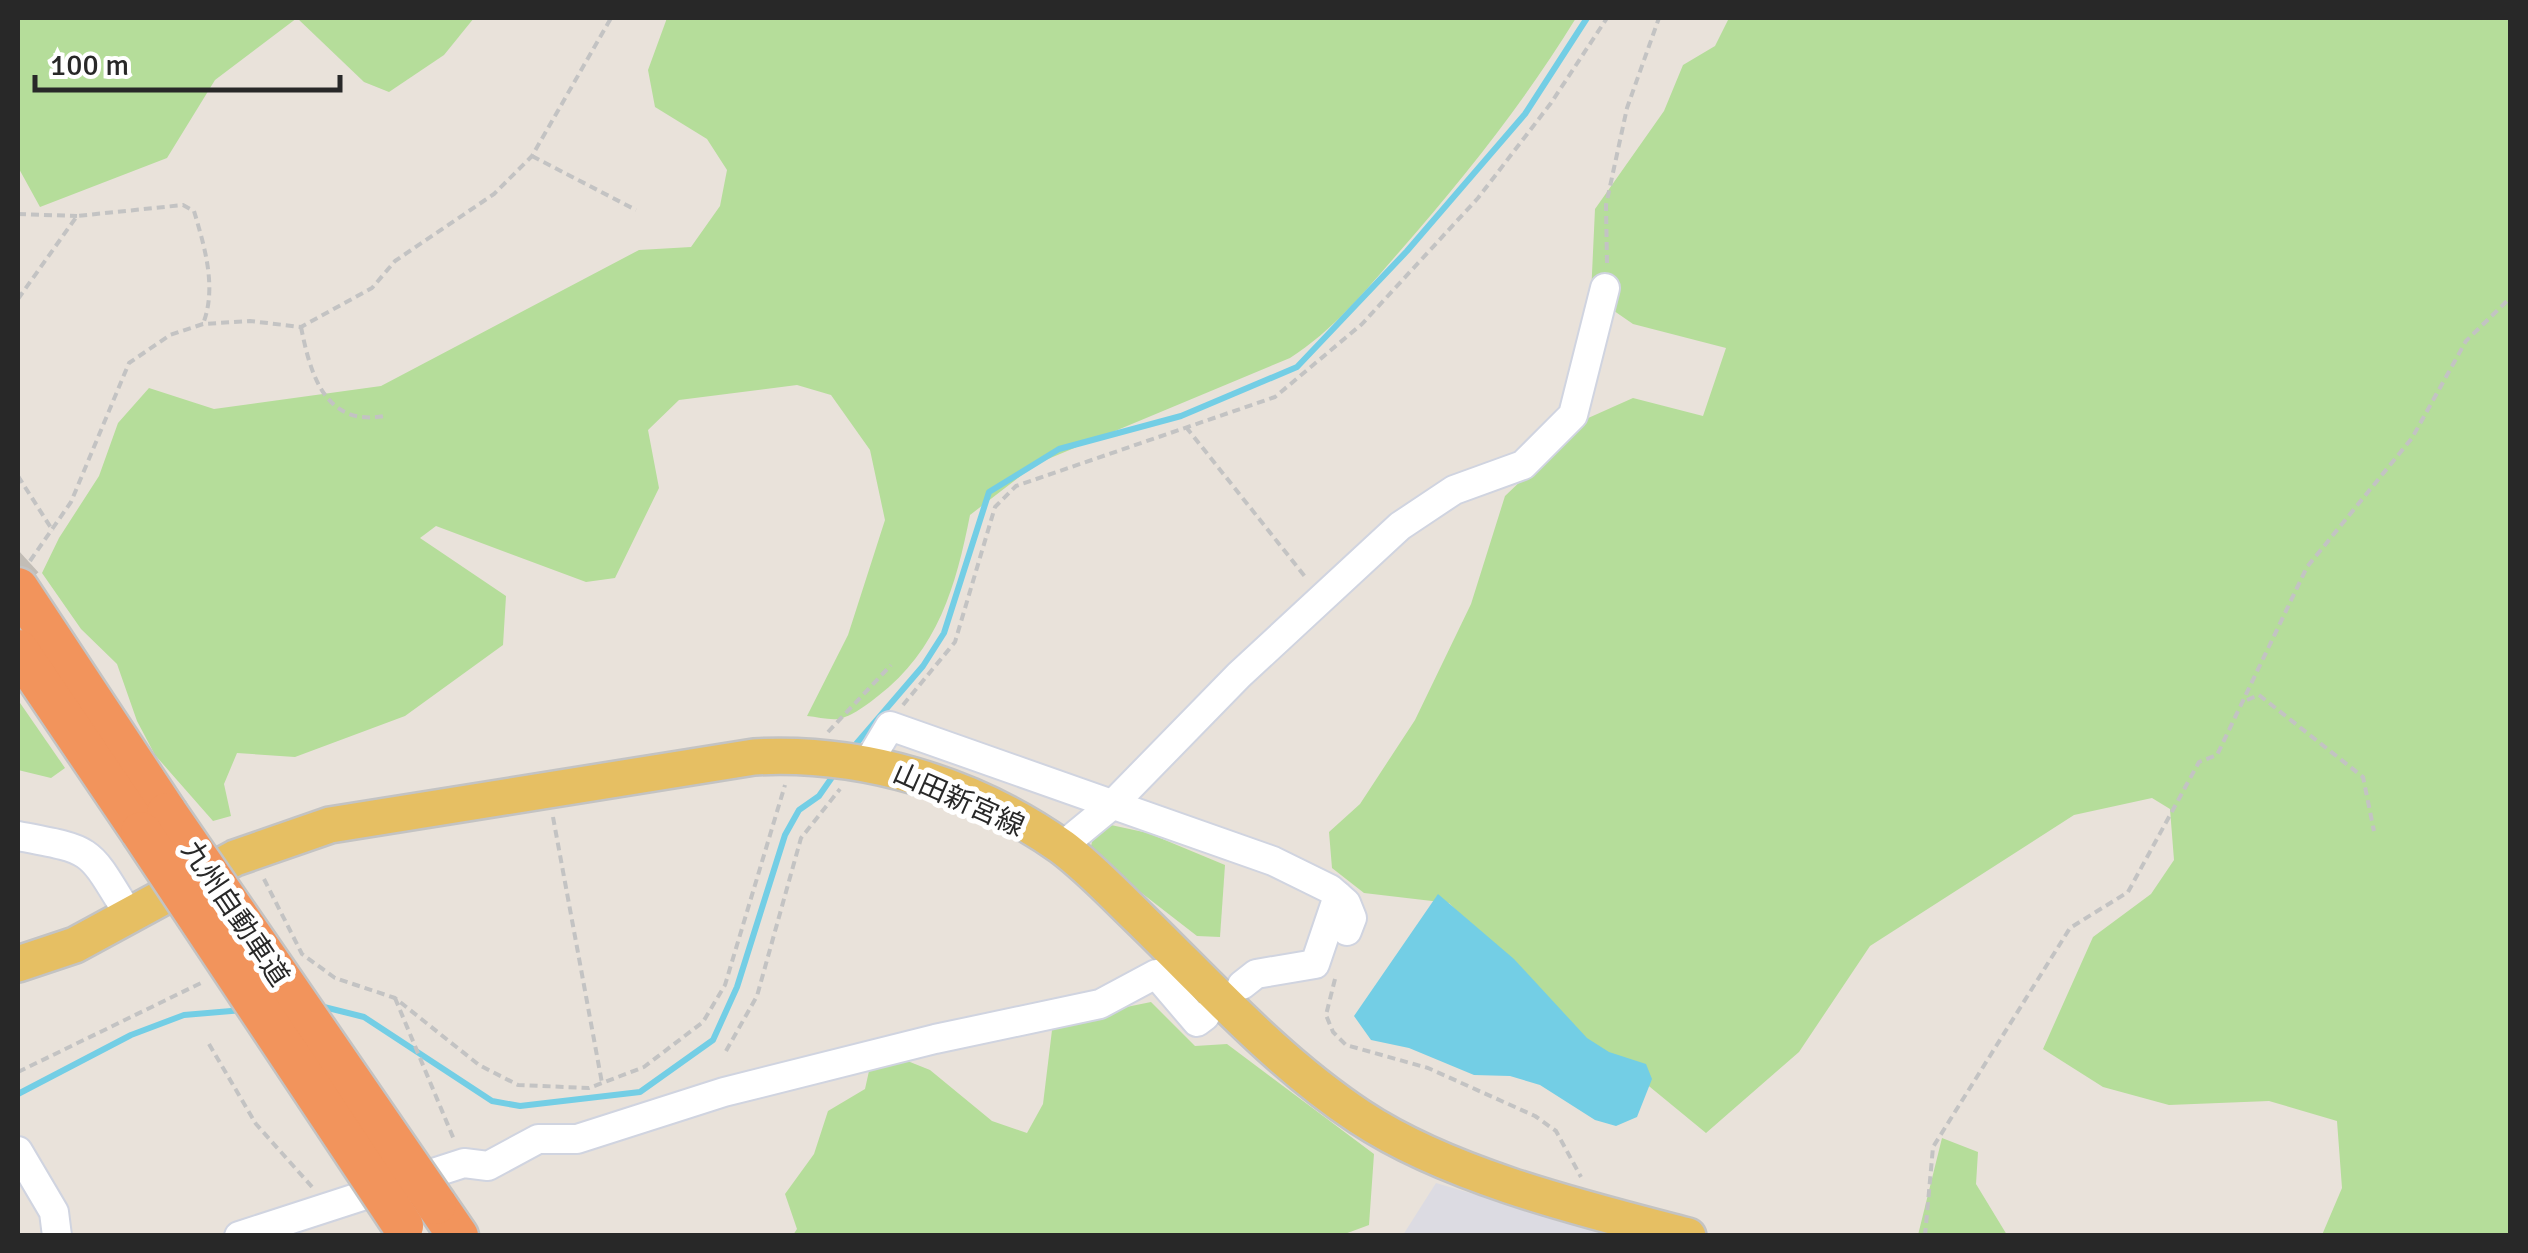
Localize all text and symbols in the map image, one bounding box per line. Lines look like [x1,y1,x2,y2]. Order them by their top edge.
scale bar [35,30,340,92]
text: 100 m [50,47,129,84]
street label: 山田新宮線 [888,756,1029,844]
street label: 九州自動車道 [174,834,296,993]

